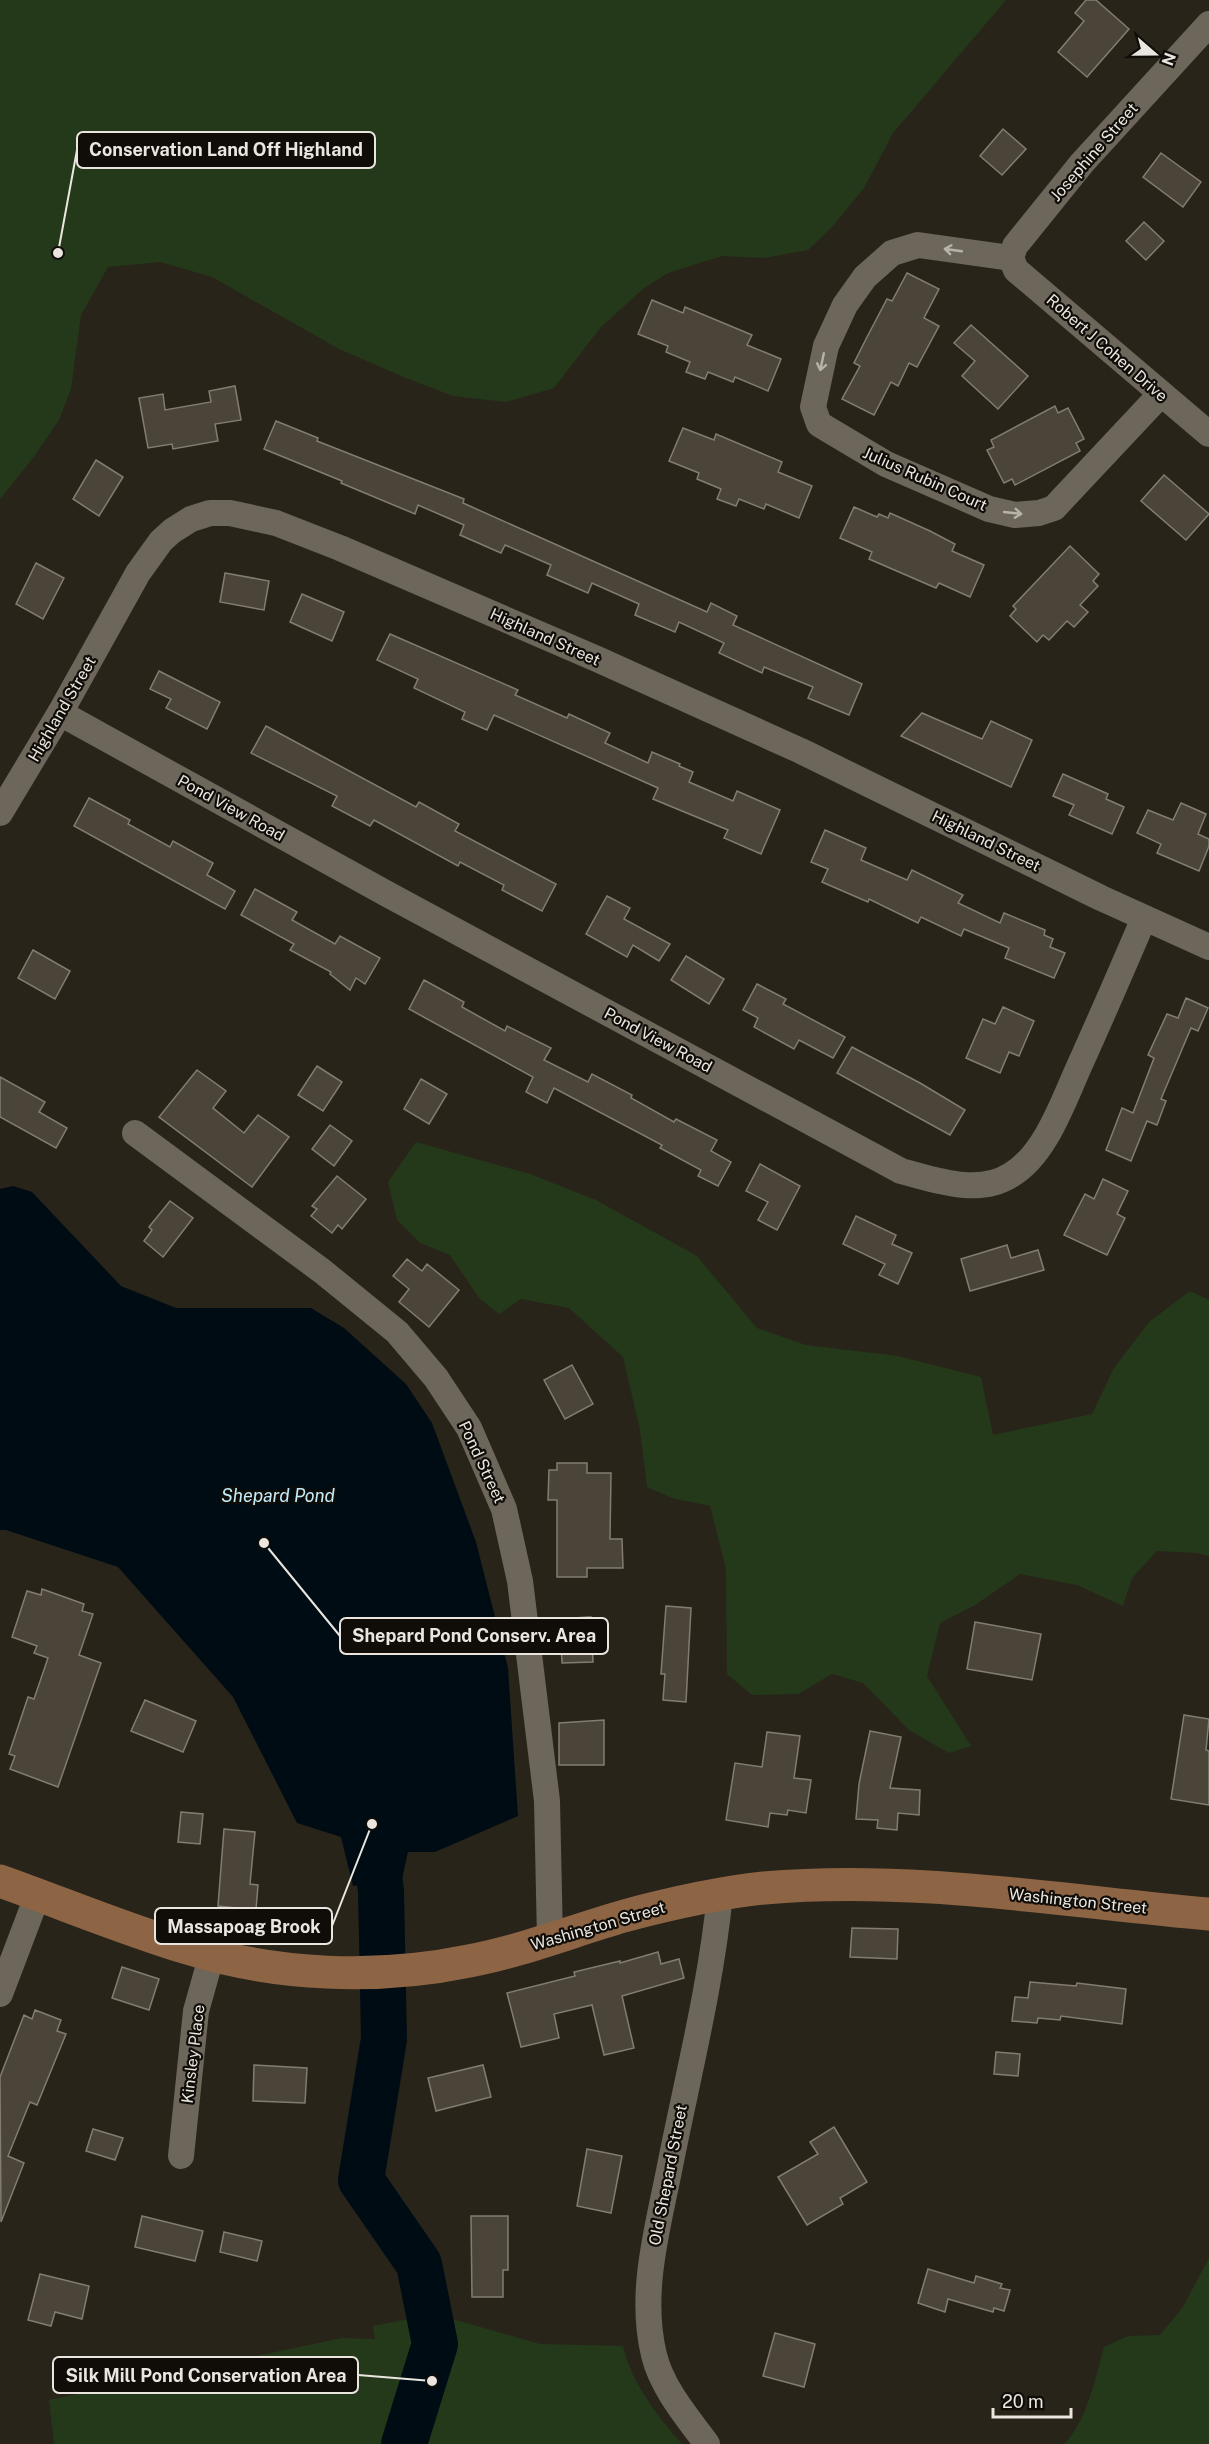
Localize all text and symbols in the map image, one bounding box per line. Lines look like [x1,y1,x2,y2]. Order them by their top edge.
north arrow [1125,24,1185,84]
text: N [1158,50,1180,68]
street label: Josephine Street [1046,99,1142,205]
callout: Conservation Land Off Highland [77,132,375,168]
text: Conservation Land Off Highland [89,139,363,160]
one-way arrow [943,244,963,255]
street label: Robert J Cohen Drive [1043,290,1171,406]
one-way arrow [816,352,827,371]
street label: Julius Rubin Court [860,443,990,515]
one-way arrow [1003,508,1022,519]
street label: Highland Street [487,604,603,670]
street label: Highland Street [24,653,100,765]
street label: Pond View Road [174,771,288,845]
street label: Highland Street [929,807,1043,875]
street label: Pond View Road [601,1004,715,1076]
street label: Pond Street [455,1418,509,1506]
water label: Shepard Pond [221,1485,336,1506]
callout: Shepard Pond Conserv. Area [340,1618,608,1654]
text: Shepard Pond Conserv. Area [352,1625,596,1646]
street label: Washington Street [1008,1884,1148,1918]
street label: Washington Street [529,1898,667,1954]
callout: Massapoag Brook [155,1908,332,1944]
text: Massapoag Brook [167,1916,321,1937]
street label: Kinsley Place [178,2003,208,2105]
street label: Old Shepard Street [645,2103,691,2247]
callout: Silk Mill Pond Conservation Area [53,2357,358,2393]
text: Silk Mill Pond Conservation Area [66,2365,346,2386]
scale bar [993,2381,1071,2419]
text: 20 m [1002,2391,1044,2412]

